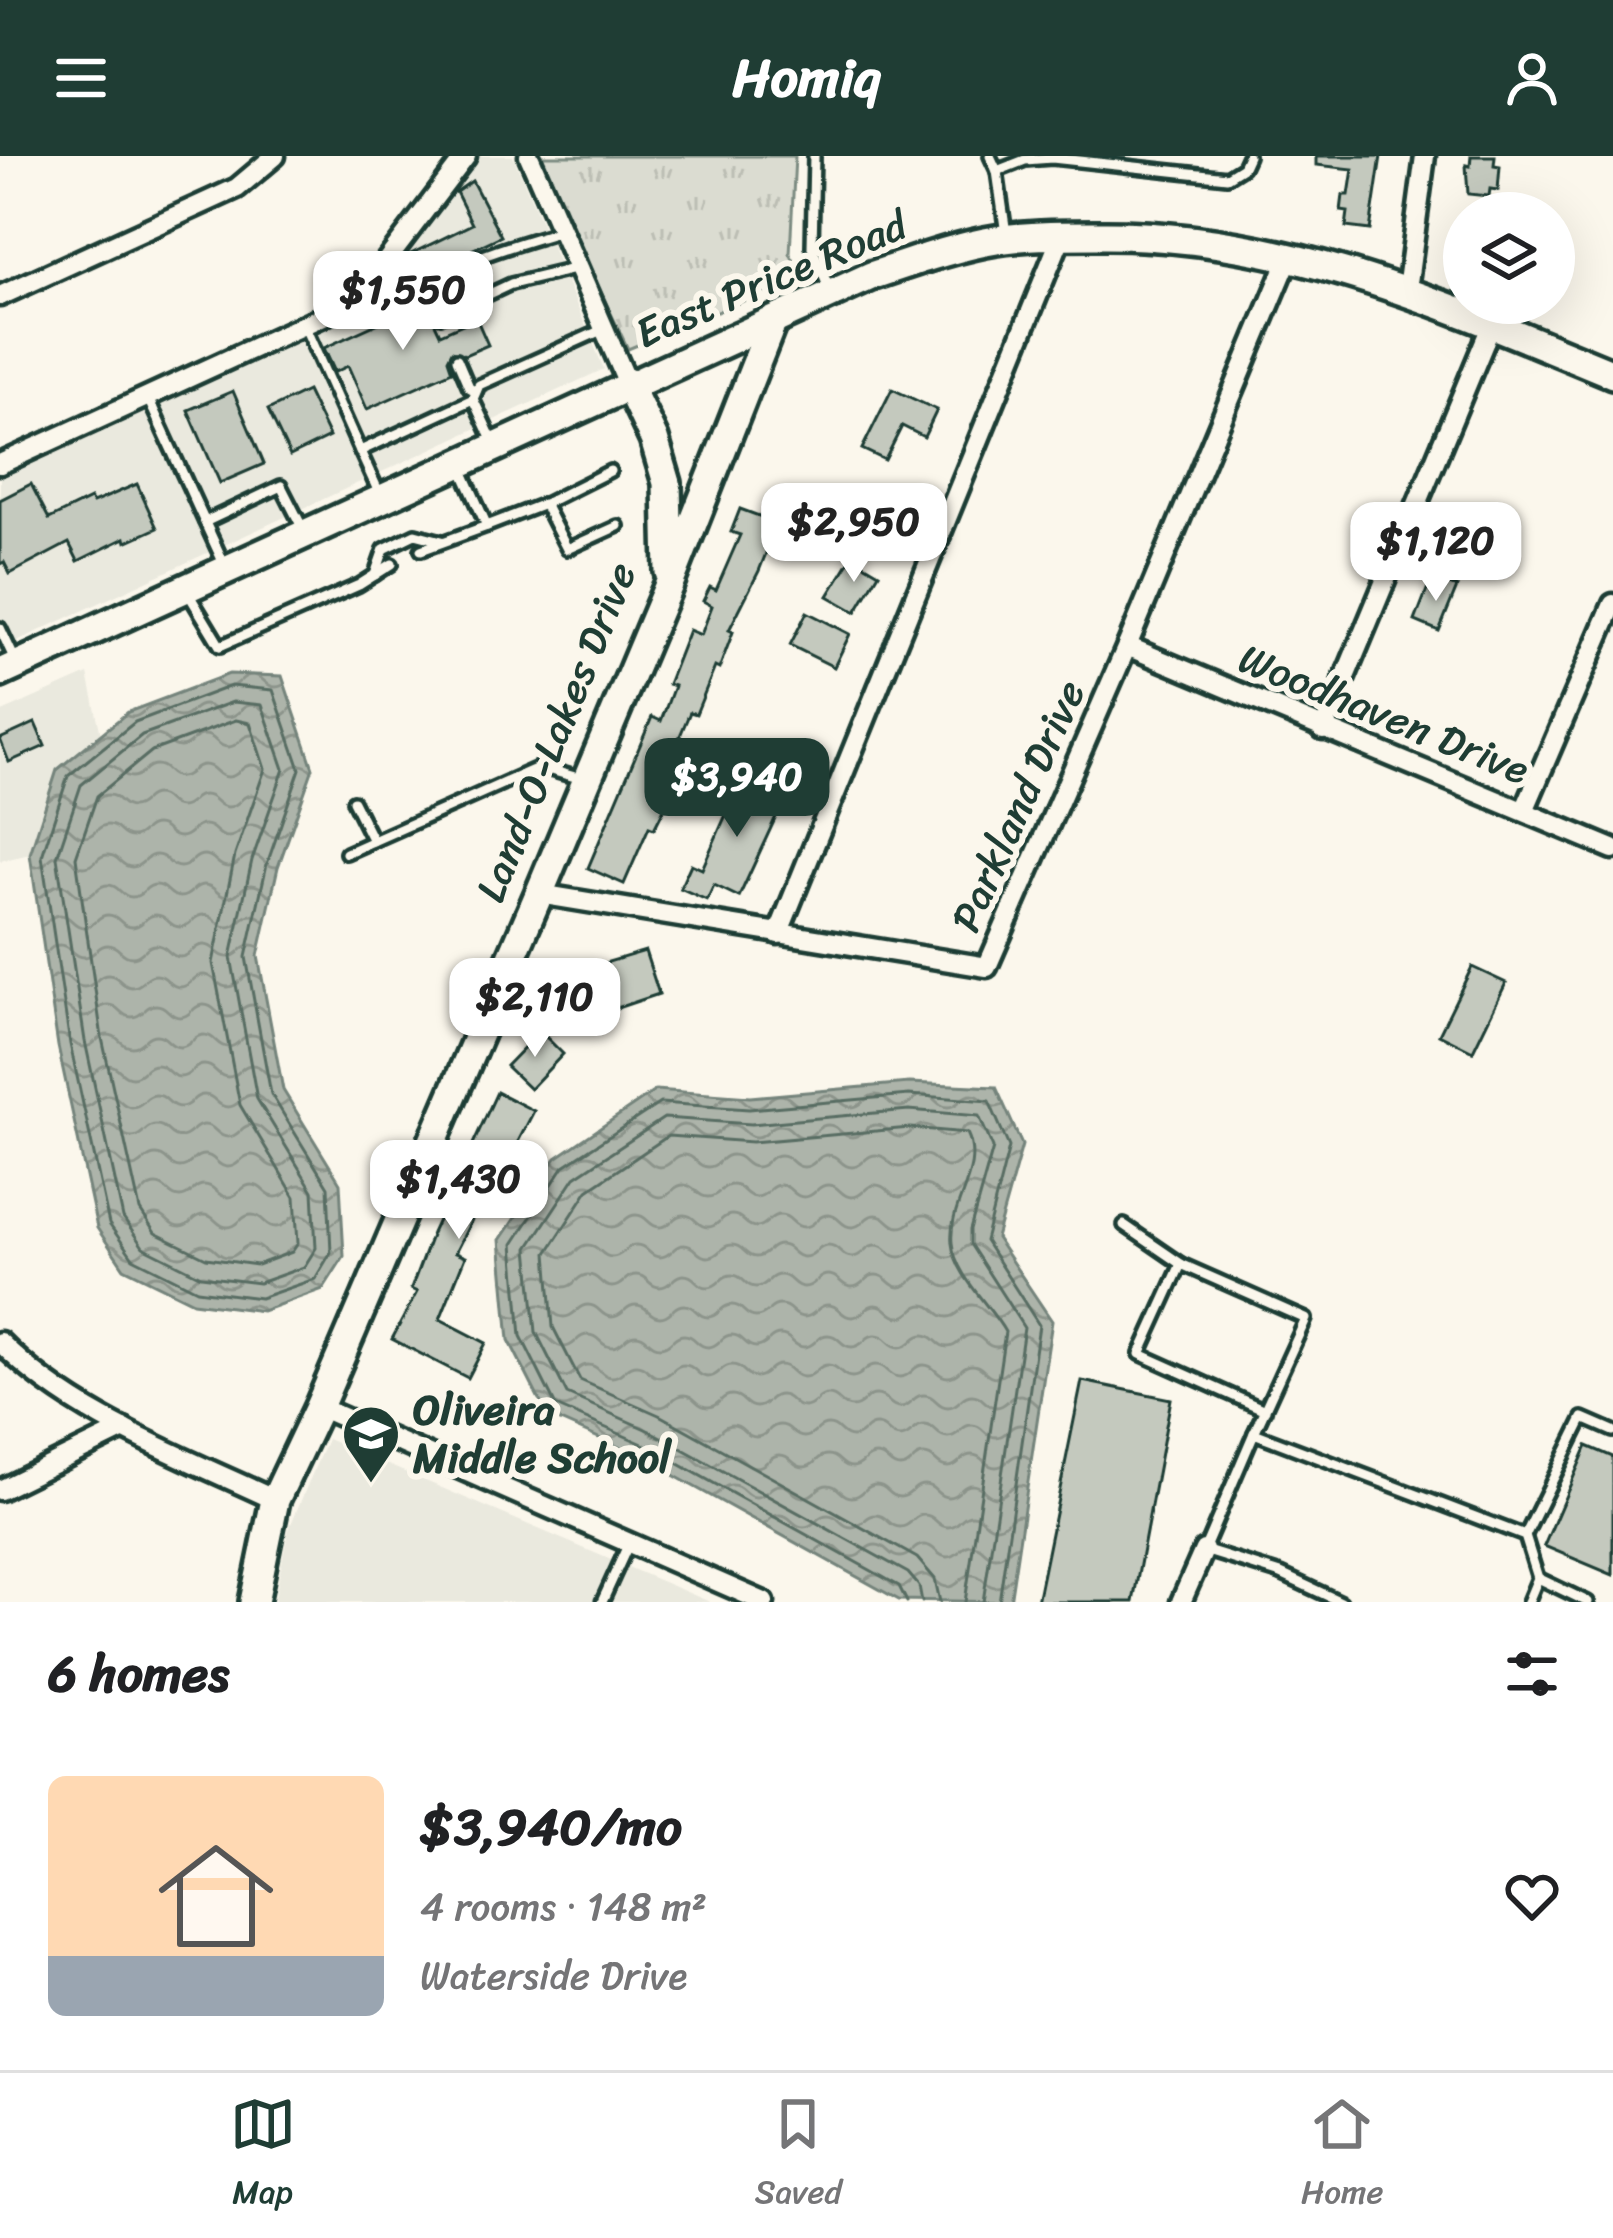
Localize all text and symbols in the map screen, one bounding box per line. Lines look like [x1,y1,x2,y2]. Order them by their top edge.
text: Homiq [732,30,881,126]
icon: menu [48,45,114,111]
icon: person [1499,45,1565,111]
street label: East Price Road [623,187,921,370]
map controls [1443,192,1575,324]
button: layers [1443,192,1575,324]
pin: $1,550 [305,251,501,353]
text: $1,550 [340,255,466,324]
pin: $2,950 [756,483,952,585]
text: $2,950 [788,487,920,556]
pin: $1,120 [1338,502,1534,604]
text: $1,120 [1377,506,1495,575]
street label: Land-O-Lakes Drive [454,551,658,913]
street label: Woodhaven Drive [1227,622,1541,806]
street label: Parkland Drive [929,668,1107,944]
pin: $3,940 [639,738,835,840]
text: $3,940 [671,742,803,811]
pin: $2,110 [437,958,633,1060]
text: $2,110 [476,962,594,1031]
pin: $1,430 [361,1140,557,1242]
text: $1,430 [397,1144,521,1213]
place label: Oliveira Middle School [412,1373,673,1495]
school or university icon: Oliveira Middle School [340,1403,402,1485]
text: 6 homes [48,1629,229,1719]
icon: filters [1499,1641,1565,1707]
text: $3,940/mo [420,1782,682,1872]
icon: home [144,1824,288,1968]
icon: heart [1499,1863,1565,1929]
text: 4 rooms · 148 m² [420,1872,707,1941]
text: Waterside Drive [420,1941,687,2010]
tab: Map [230,2091,296,2221]
tab: Saved [755,2091,842,2221]
tab: Home [1301,2091,1383,2221]

